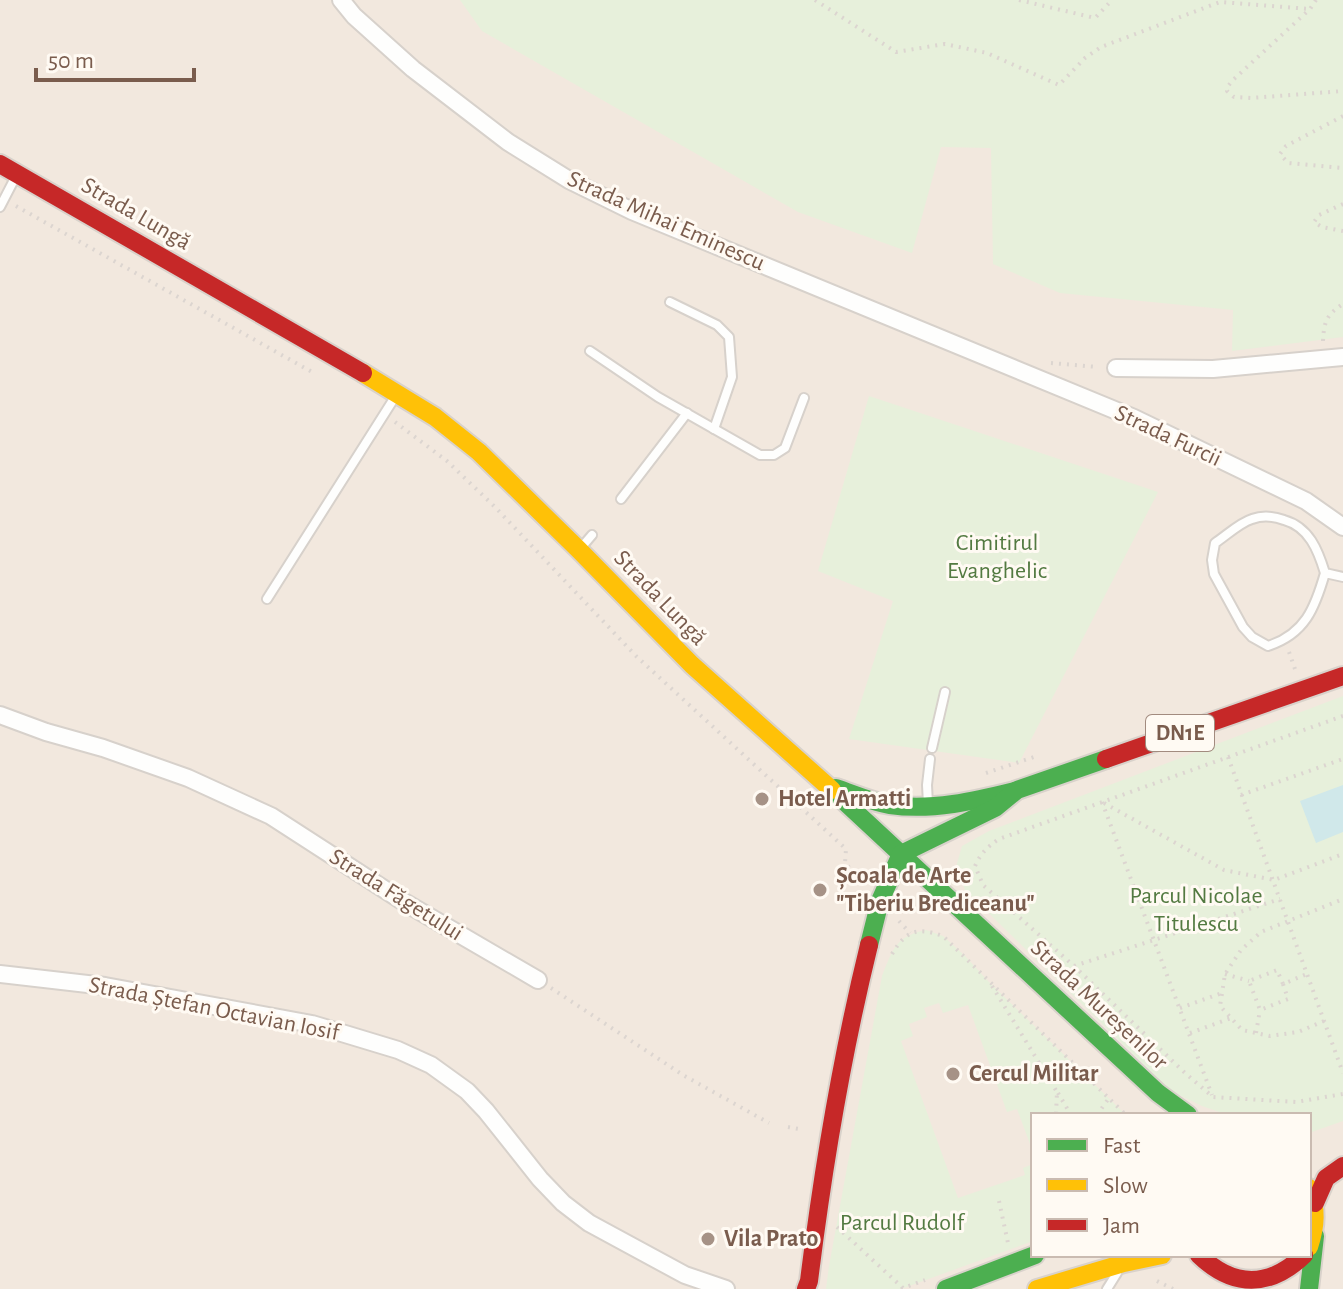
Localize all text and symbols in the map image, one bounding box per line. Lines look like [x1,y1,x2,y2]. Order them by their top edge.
scale bar [36,32,194,82]
text: 50 m [48,49,94,73]
street label: Strada Mihai Eminescu [564,167,768,275]
street label: Strada Lungă [77,173,195,255]
street label: Strada Furcii [1111,401,1225,471]
park label: Cimitirul Evanghelic [947,531,1047,583]
street label: Strada Lungă [609,546,711,650]
road number: DN1E [1146,715,1214,751]
place label: Hotel Armatti [778,787,911,811]
marker: Hotel Armatti [753,790,771,808]
street label: Strada Făgetului [325,844,467,946]
place label: Școala de Arte "Tiberiu Brediceanu" [836,864,1035,916]
marker: Școala de Arte "Tiberiu Brediceanu" [811,881,829,899]
park label: Parcul Nicolae Titulescu [1129,884,1263,936]
street label: Strada Mureșenilor [1025,936,1172,1075]
street label: Strada Ștefan Octavian Iosif [86,973,343,1046]
place label: Cercul Militar [969,1062,1099,1086]
marker: Cercul Militar [944,1065,962,1083]
legend [1031,1113,1311,1257]
text: Fast [1103,1134,1141,1158]
text: Slow [1103,1174,1148,1198]
park label: Parcul Rudolf [840,1211,966,1235]
text: Jam [1103,1214,1140,1238]
place label: Vila Prato [724,1227,819,1251]
marker: Vila Prato [699,1230,717,1248]

